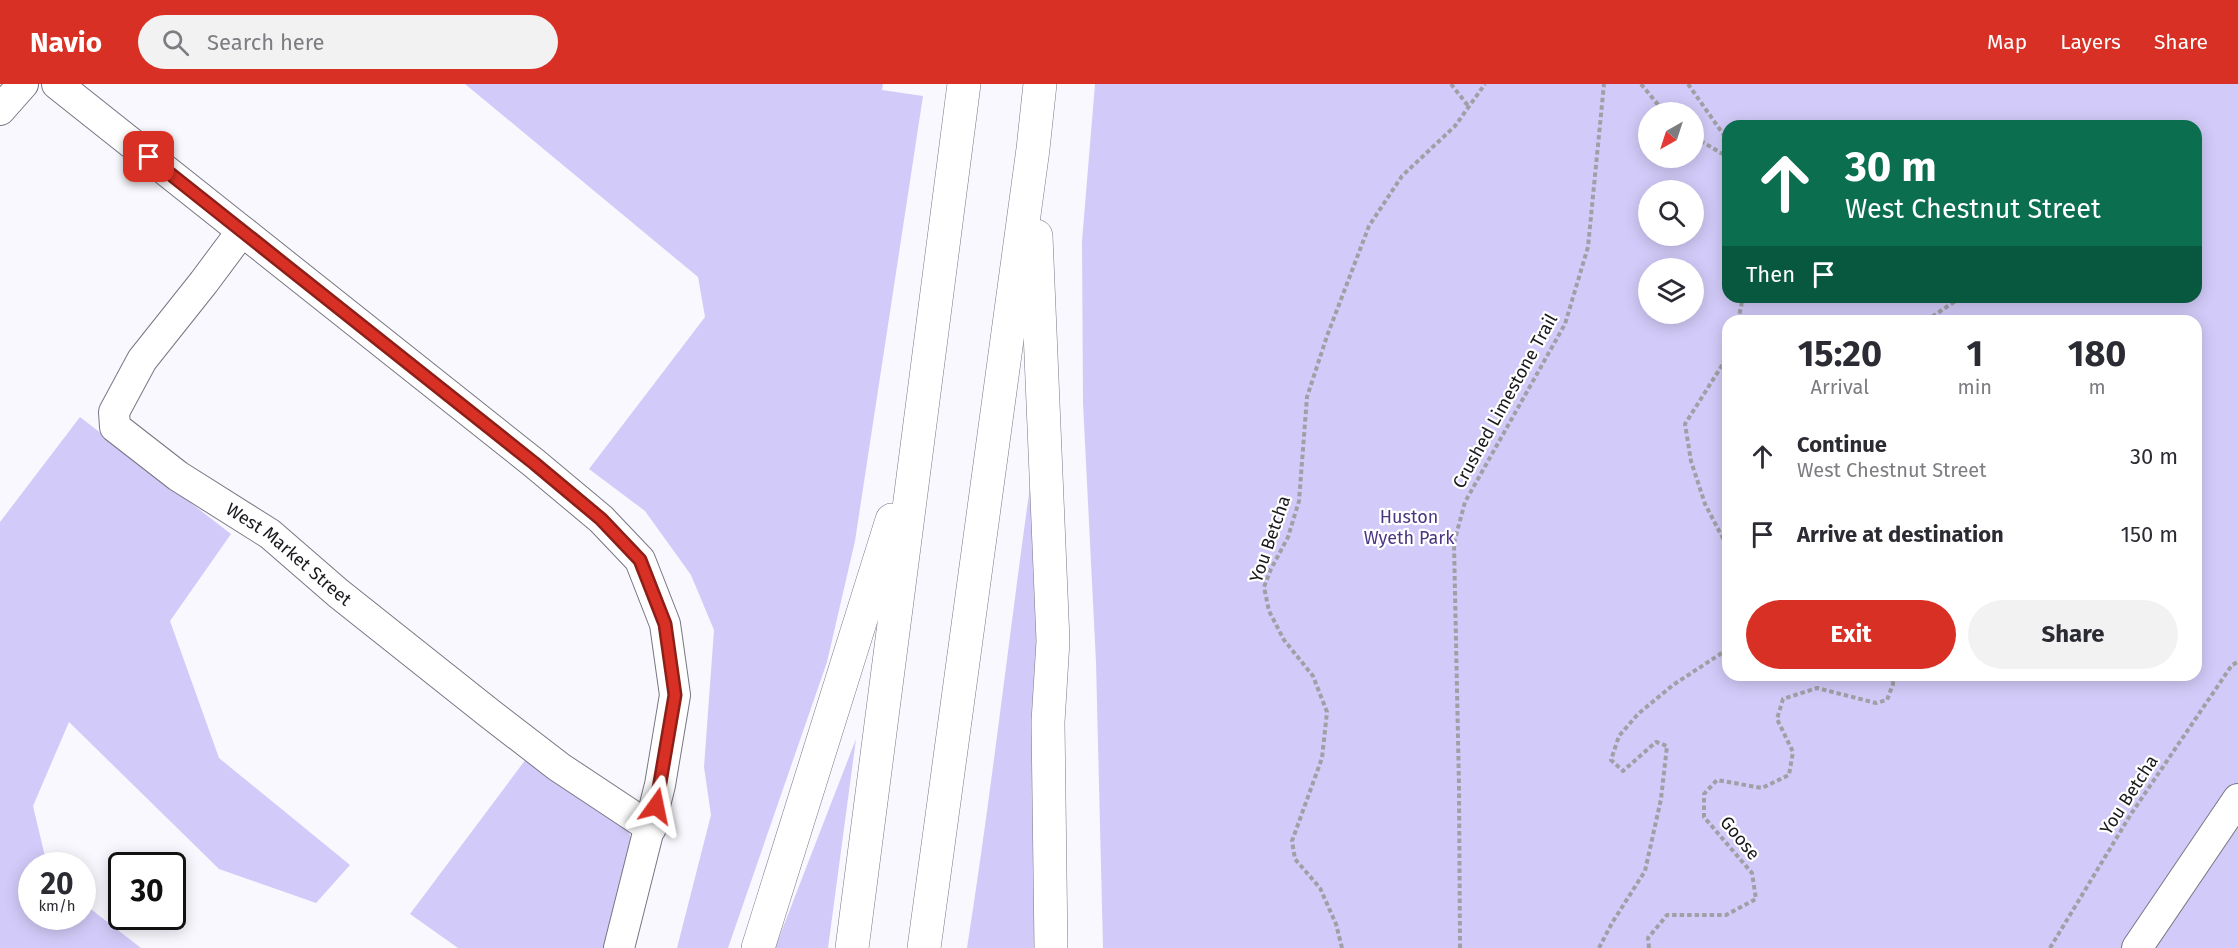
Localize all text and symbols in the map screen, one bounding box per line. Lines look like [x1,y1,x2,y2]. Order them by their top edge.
search box [138,15,558,69]
text: Navio [30,26,102,59]
icon: search [159,26,192,59]
text: Search here [207,29,325,56]
text: Map [1987,29,2027,55]
text: Layers [2060,29,2121,55]
text: Share [2154,29,2208,55]
north arrow [1638,102,1704,168]
map controls [1638,102,1704,324]
pin [123,131,174,182]
icon: arrive [132,140,165,173]
text: 30 m [1845,142,1937,192]
icon: ahead [1746,144,1824,222]
button: search [1638,180,1704,246]
text: West Chestnut Street [1845,193,2101,225]
button: layers [1638,258,1704,324]
icon: arrive [1807,258,1840,291]
text: Then [1746,261,1795,288]
street label: Crushed Limestone Trail [1448,310,1562,492]
text: 15:20 [1798,332,1882,376]
text: 1 [1966,332,1983,376]
text: 180 [2068,332,2126,376]
text: Arrival [1810,375,1869,399]
text: min [1958,375,1992,399]
text: m [2088,375,2106,399]
text: Continue [1797,431,1887,458]
icon: ahead [1746,440,1779,473]
text: 30 m [2130,443,2178,470]
text: West Chestnut Street [1797,458,1986,482]
street label: You Betcha [1245,493,1295,585]
street label: West Market Street [222,498,356,611]
park label: Huston Wyeth Park [1364,506,1455,549]
icon: arrive [1746,518,1779,551]
text: Arrive at destination [1797,521,2004,548]
text: 150 m [2120,521,2178,548]
button: Exit [1746,600,1956,669]
button: Share [1968,600,2178,669]
street label: You Betcha [2095,751,2163,839]
position arrow [624,774,688,838]
street label: Goose [1715,812,1765,864]
speed limit sign: 30 [108,852,186,930]
text: 20 [40,866,74,902]
text: km/h [38,897,76,915]

